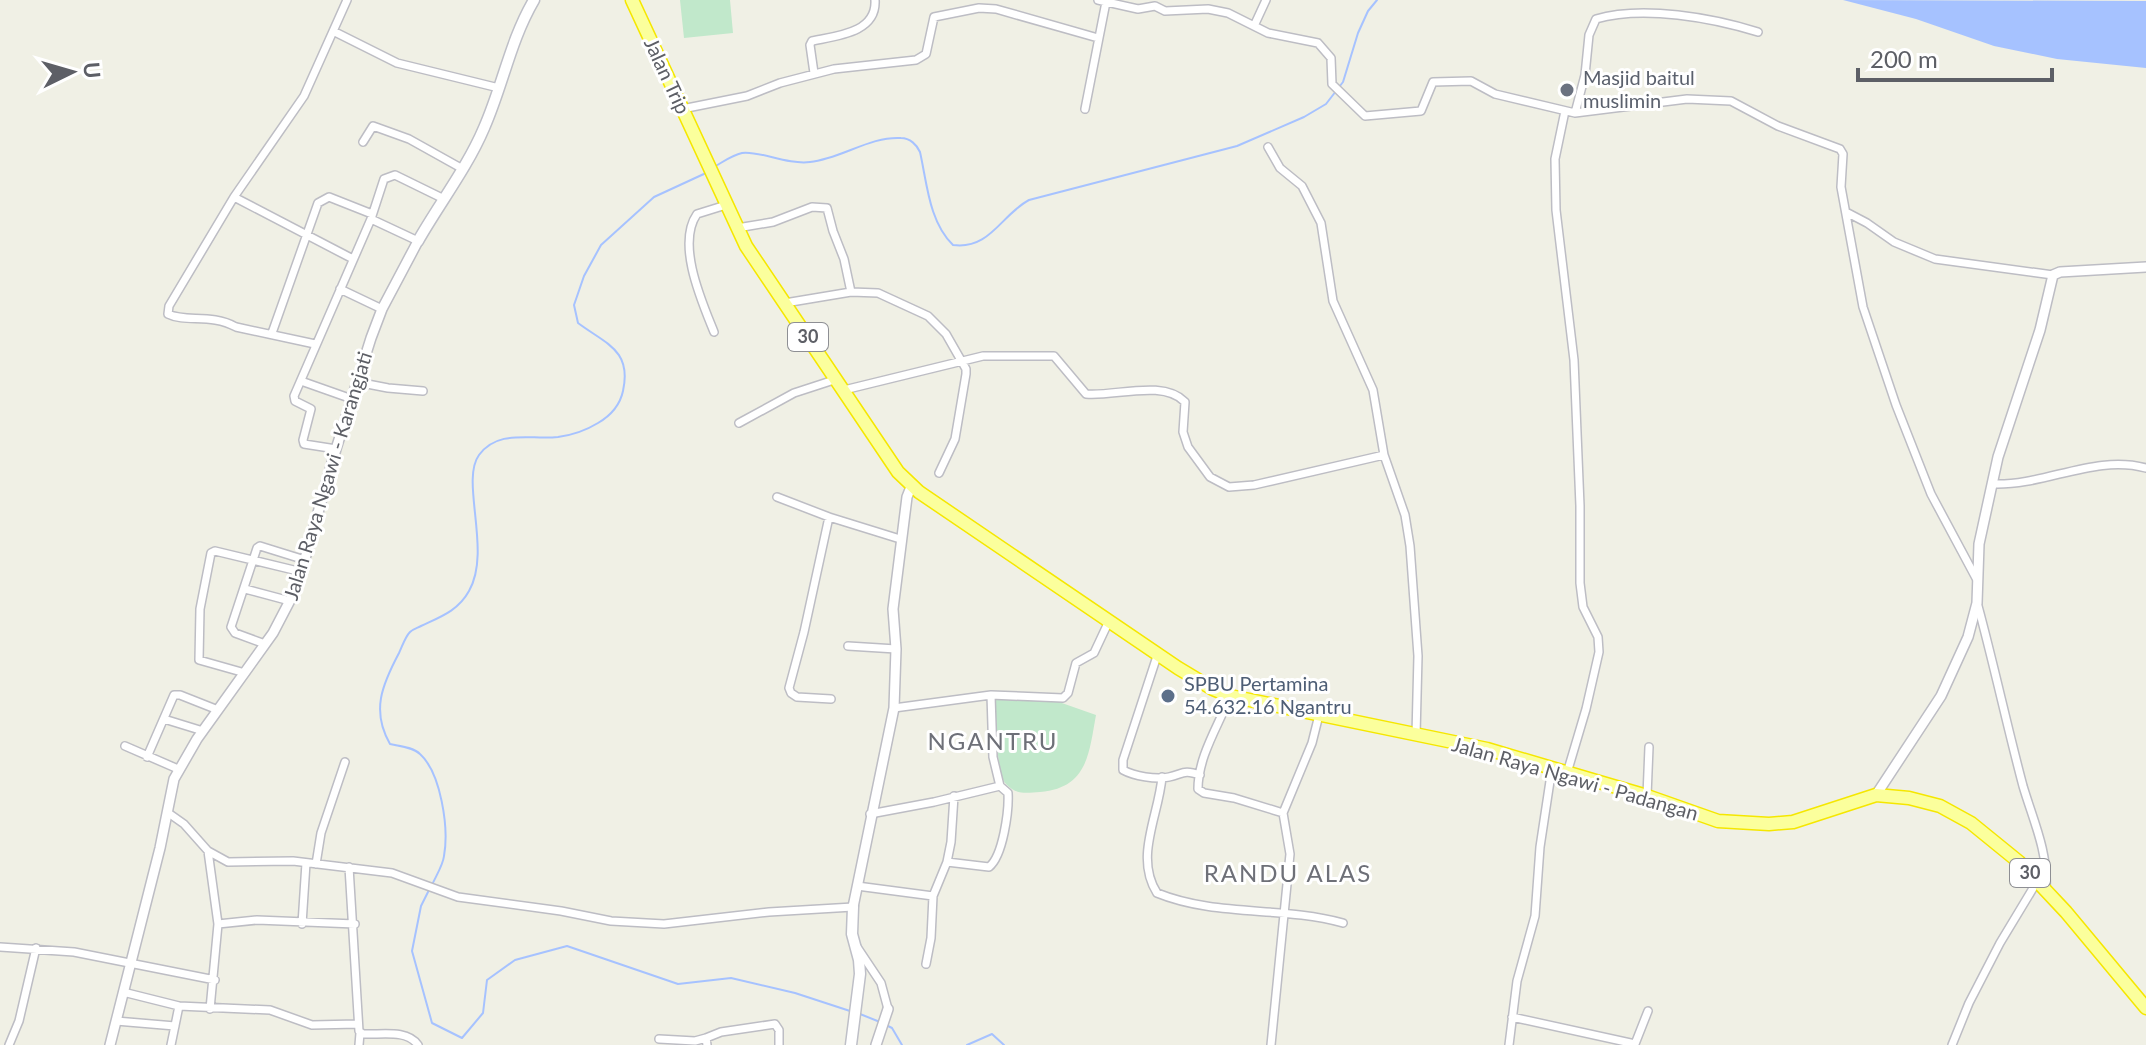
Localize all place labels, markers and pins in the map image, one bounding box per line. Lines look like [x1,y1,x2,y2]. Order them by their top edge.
place label: Masjid baitul muslimin [1583,65,1695,112]
marker: Masjid baitul muslimin [1558,81,1576,99]
place label: SPBU Pertamina 54.632.16 Ngantru [1184,671,1352,718]
marker: SPBU Pertamina 54.632.16 Ngantru [1159,687,1177,705]

